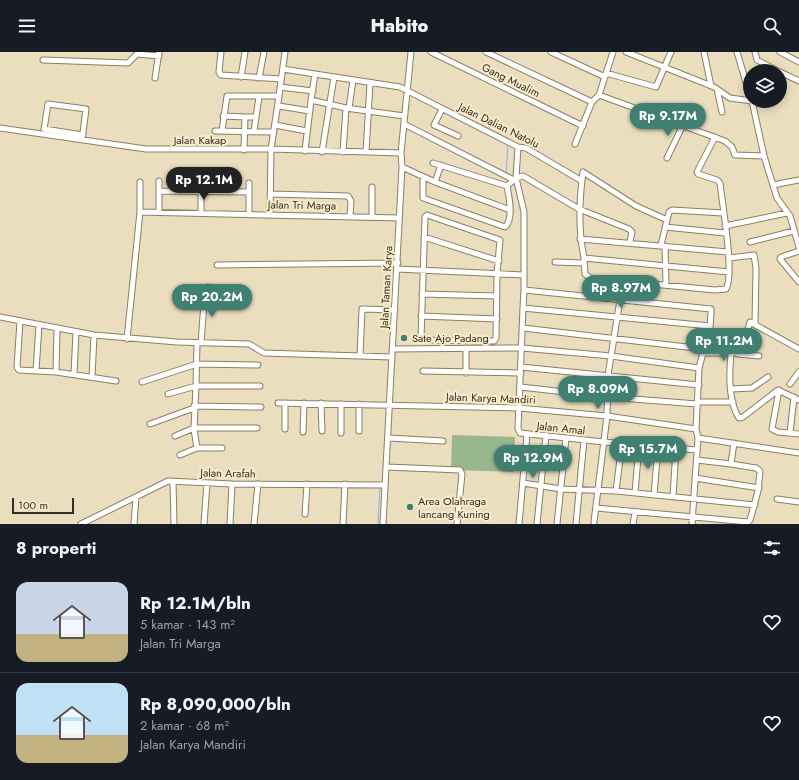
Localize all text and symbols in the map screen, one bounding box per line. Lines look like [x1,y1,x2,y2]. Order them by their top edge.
text: Habito [371,13,428,39]
icon: menu [16,15,38,37]
icon: search [761,15,783,37]
street label: Gang Mualim [479,59,543,101]
map controls [743,64,787,108]
button: layers [743,64,787,108]
street label: Jalan Dalian Natolu [454,98,542,152]
pin: Rp 9.17M [627,103,709,137]
text: Rp 9.17M [639,106,697,125]
street label: Jalan Kakap [172,132,226,148]
pin: Rp 12.1M [163,167,245,201]
text: Rp 12.1M [175,170,233,189]
street label: Jalan Tri Marga [266,196,336,214]
street label: Jalan Taman Karya [376,245,396,331]
pin: Rp 8.97M [580,275,662,309]
text: Rp 8.97M [591,278,651,297]
pin: Rp 20.2M [171,284,253,318]
text: Rp 20.2M [181,287,243,306]
pin: Rp 11.2M [683,328,765,362]
place label: Sate Ajo Padang [412,330,489,346]
text: Rp 11.2M [695,331,753,350]
marker: Sate Ajo Padang [399,333,409,343]
pin: Rp 8.09M [557,376,639,410]
text: Rp 8.09M [567,379,629,398]
street label: Jalan Karya Mandiri [444,388,536,408]
street label: Jalan Amal [534,417,586,438]
pin: Rp 15.7M [607,436,689,470]
text: Rp 15.7M [619,439,677,458]
pin: Rp 12.9M [492,445,574,479]
text: Rp 12.9M [503,448,563,467]
street label: Jalan Arafah [198,464,256,481]
place label: Area Olahraga lancang Kuning [418,493,490,522]
scale bar [12,496,74,515]
text: 100 m [18,497,48,513]
marker: Area Olahraga lancang Kuning [405,502,415,512]
text: 8 properti [16,536,96,560]
icon: filters [761,537,783,559]
text: Rp 12.1M/bln [140,591,251,615]
icon: home [48,598,96,646]
icon: heart [761,611,783,633]
text: 5 kamar · 143 m² [140,615,235,634]
text: Jalan Tri Marga [140,634,221,653]
text: Rp 8,090,000/bln [140,692,291,716]
icon: home [48,699,96,747]
icon: heart [761,712,783,734]
text: 2 kamar · 68 m² [140,716,229,735]
text: Jalan Karya Mandiri [140,735,246,754]

